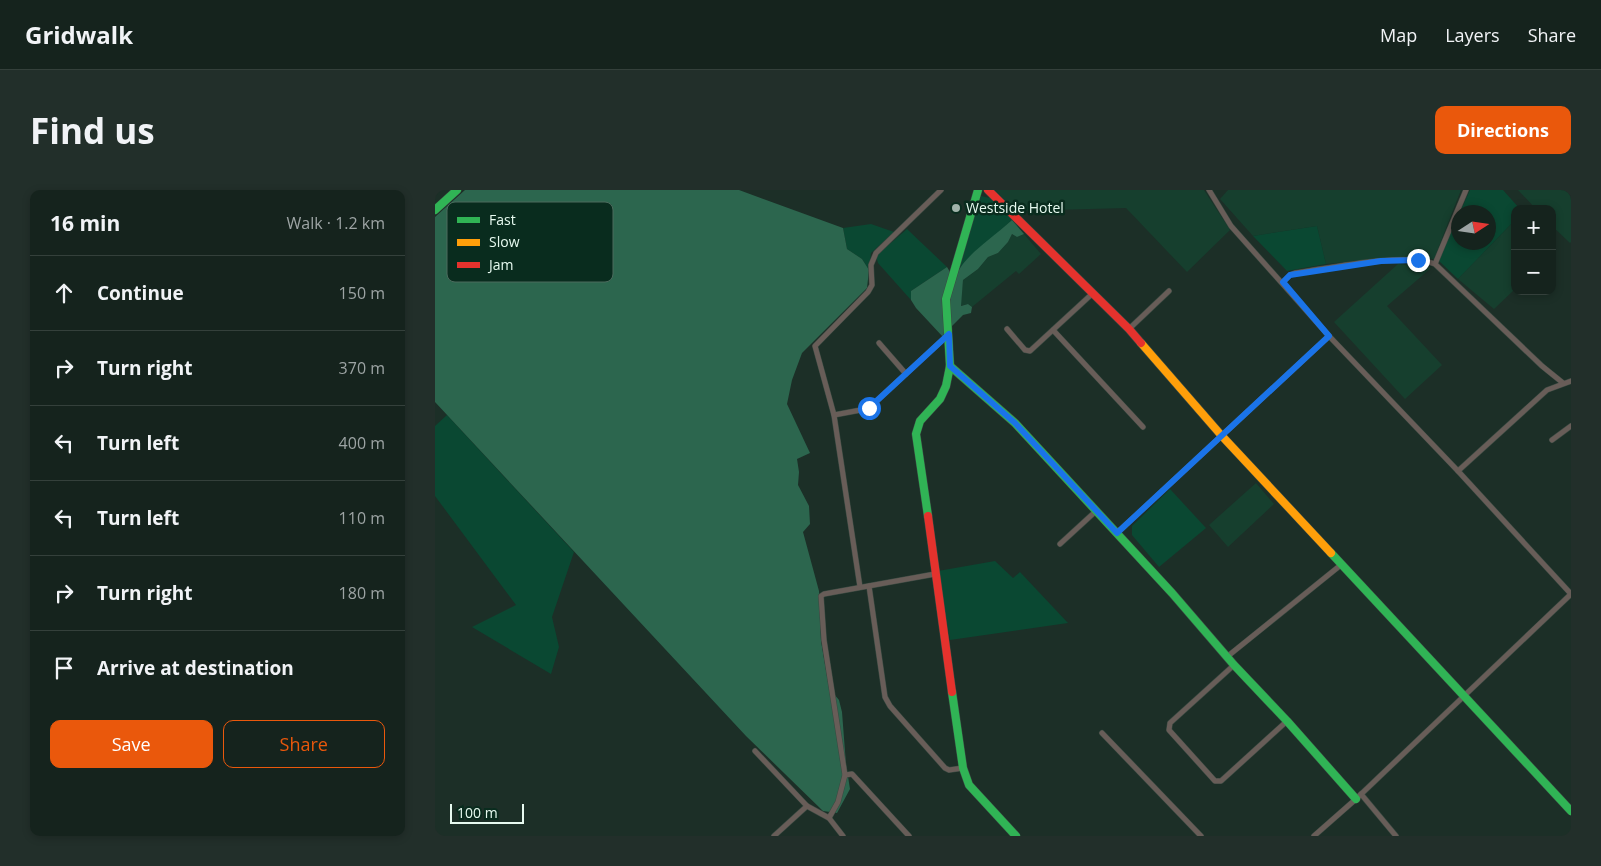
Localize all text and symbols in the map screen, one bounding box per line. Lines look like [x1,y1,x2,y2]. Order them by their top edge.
text: Gridwalk [25,18,133,51]
text: Map [1380,23,1417,47]
text: Layers [1445,23,1500,47]
text: Share [1528,23,1576,47]
button: Directions [1435,106,1571,154]
text: Find us [30,107,155,154]
place label: Westside Hotel [966,198,1064,217]
legend [447,202,613,282]
marker: Westside Hotel [950,202,962,214]
north arrow [1451,205,1496,250]
map controls [1511,205,1556,295]
button: + [1511,205,1556,250]
text: 16 min [50,209,120,237]
text: Fast [489,210,516,229]
text: Walk · 1.2 km [287,212,385,234]
text: Slow [489,232,520,251]
route end [1407,249,1430,272]
button: − [1511,250,1556,295]
text: Jam [487,255,514,274]
icon: ahead [50,279,78,307]
text: Continue [97,280,184,306]
text: 150 m [339,282,385,304]
icon: right [50,354,78,382]
text: Turn right [97,355,192,381]
text: 370 m [339,357,385,379]
route start [858,397,881,420]
icon: left [50,429,78,457]
text: Turn left [97,430,179,456]
text: 400 m [339,432,385,454]
icon: left [50,504,78,532]
text: Turn left [97,505,179,531]
text: 110 m [339,507,385,529]
icon: right [50,579,78,607]
text: Turn right [97,580,192,606]
text: 180 m [339,582,385,604]
icon: arrive [50,654,78,682]
text: Arrive at destination [97,655,294,681]
button: Save [50,720,213,768]
button: Share [223,720,385,768]
scale bar [450,801,524,824]
text: 100 m [457,803,498,822]

